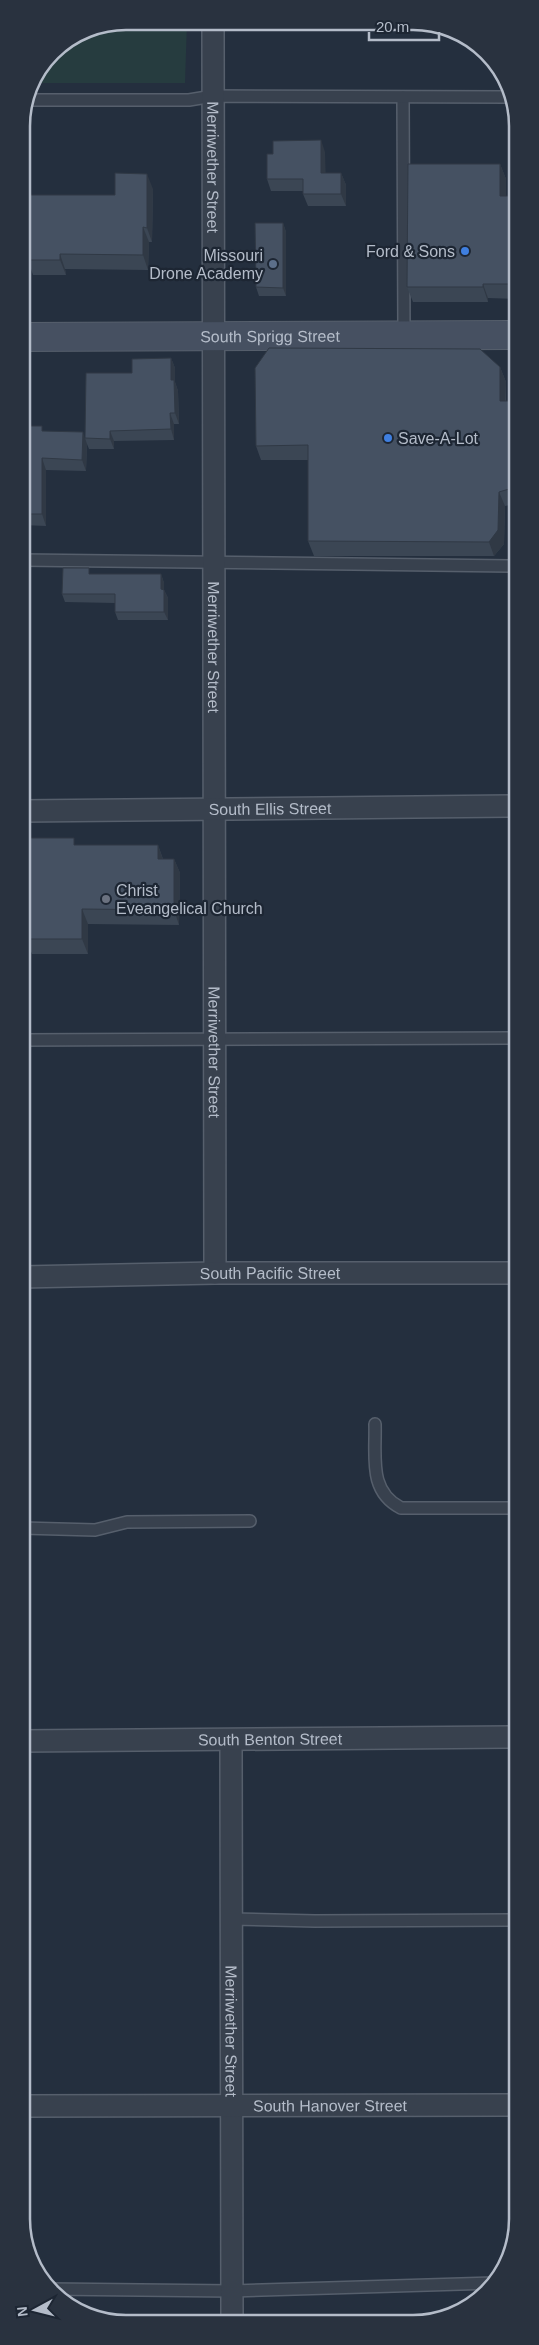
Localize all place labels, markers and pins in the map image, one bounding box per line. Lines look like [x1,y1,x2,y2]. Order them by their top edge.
place label: Ford & Sons [366,243,455,260]
marker: Ford & Sons [459,245,471,257]
place label: Missouri Drone Academy [149,247,263,282]
marker: Missouri Drone Academy [267,258,279,270]
place label: Save-A-Lot [398,430,479,447]
marker: Save-A-Lot [382,432,394,444]
place label: Christ Eveangelical Church [116,882,263,917]
marker: Christ Eveangelical Church [100,893,112,905]

